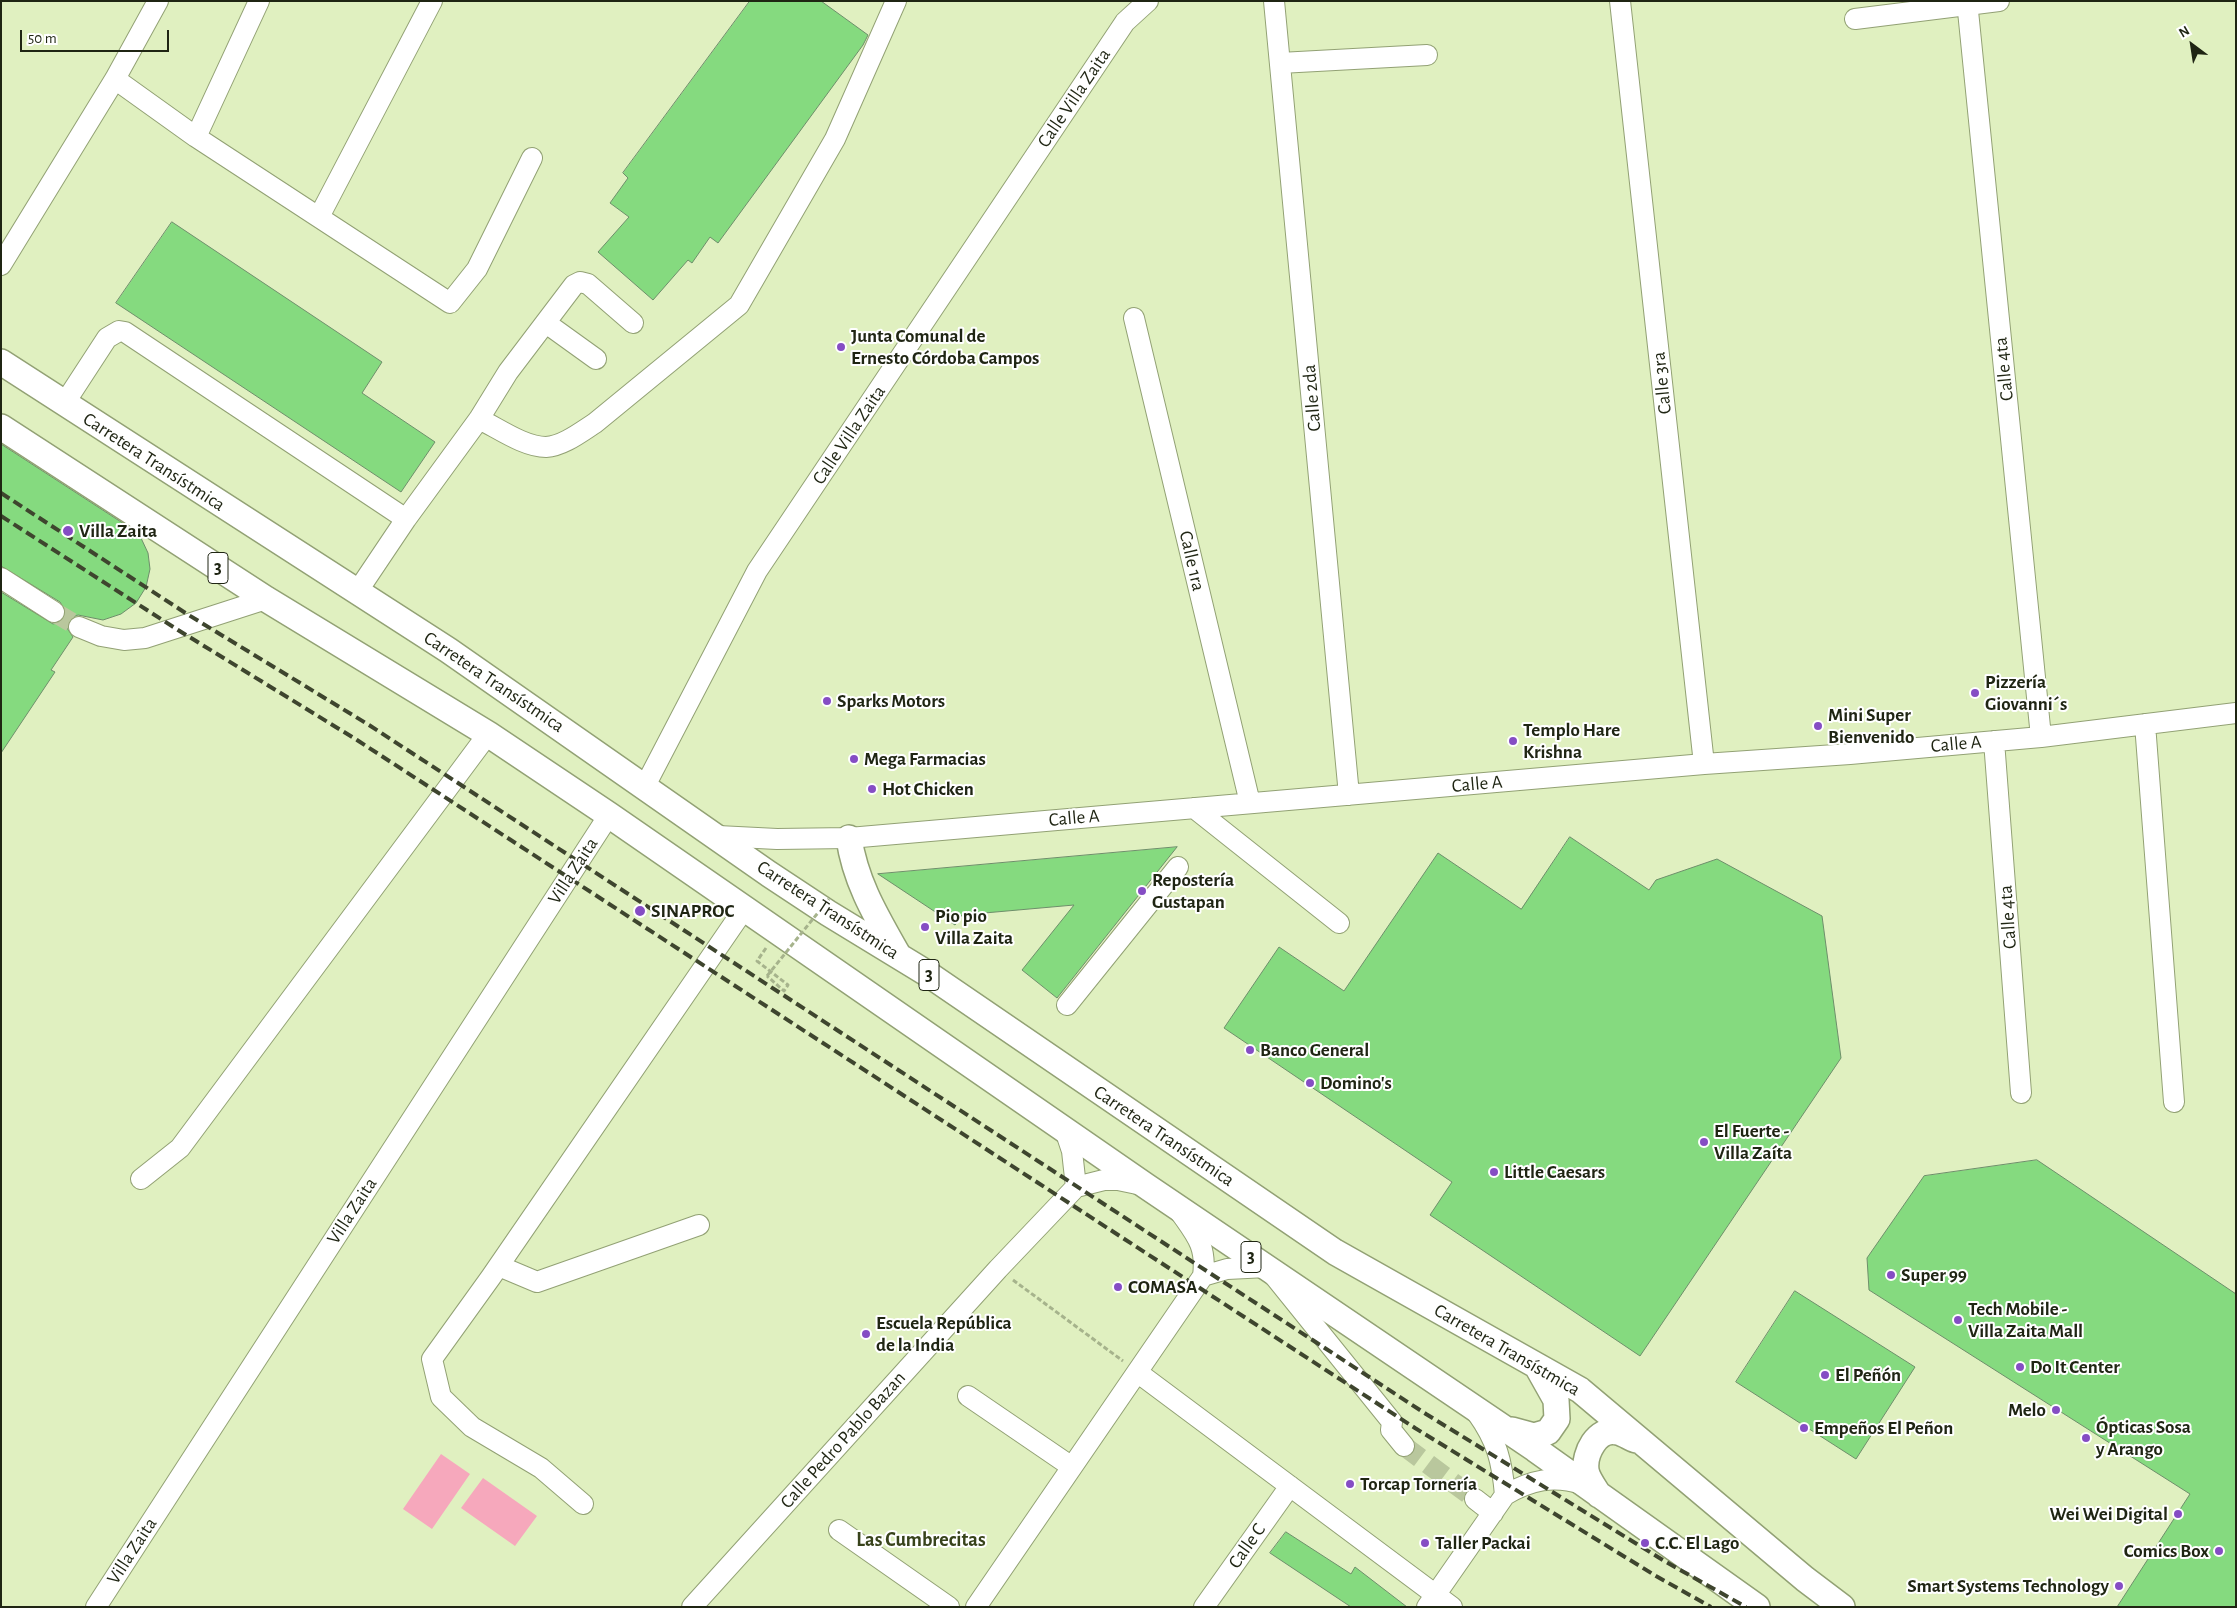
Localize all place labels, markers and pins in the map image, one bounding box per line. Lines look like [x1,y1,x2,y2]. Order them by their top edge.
place label: Junta Comunal de Ernesto Córdoba Campos [851,325,1039,369]
marker: Junta Comunal de Ernesto Córdoba Campos [835,341,847,353]
place label: Villa Zaita [79,520,157,542]
marker: Villa Zaita [61,524,75,538]
place label: Pizzería Giovanni´s [1985,671,2067,715]
marker: Pizzería Giovanni´s [1969,687,1981,699]
place label: Sparks Motors [837,690,945,712]
marker: Sparks Motors [821,695,833,707]
place label: Mini Super Bienvenido [1828,704,1914,748]
place label: Templo Hare Krishna [1523,719,1620,763]
marker: Mini Super Bienvenido [1812,720,1824,732]
marker: Templo Hare Krishna [1507,735,1519,747]
place label: Mega Farmacias [864,748,986,770]
marker: Mega Farmacias [848,753,860,765]
place label: Hot Chicken [882,778,974,800]
marker: Hot Chicken [866,783,878,795]
place label: Repostería Gustapan [1152,869,1234,913]
marker: Repostería Gustapan [1136,885,1148,897]
place label: SINAPROC [651,900,734,922]
marker: SINAPROC [633,904,647,918]
place label: Pio pio Villa Zaita [935,905,1013,949]
marker: Pio pio Villa Zaita [919,921,931,933]
place label: Banco General [1260,1039,1369,1061]
marker: Banco General [1244,1044,1256,1056]
place label: Domino's [1320,1072,1392,1094]
marker: Domino's [1304,1077,1316,1089]
place label: El Fuerte - Villa Zaíta [1714,1120,1792,1164]
marker: El Fuerte - Villa Zaíta [1698,1136,1710,1148]
place label: Little Caesars [1504,1161,1605,1183]
marker: Little Caesars [1488,1166,1500,1178]
place label: Super 99 [1901,1264,1967,1286]
marker: Super 99 [1885,1269,1897,1281]
place label: COMASA [1128,1276,1197,1298]
marker: COMASA [1112,1281,1124,1293]
place label: Tech Mobile - Villa Zaita Mall [1968,1298,2083,1342]
place label: Escuela República de la India [876,1312,1012,1356]
marker: Tech Mobile - Villa Zaita Mall [1952,1314,1964,1326]
marker: Escuela República de la India [860,1328,872,1340]
place label: Do It Center [2030,1356,2120,1378]
marker: Do It Center [2014,1361,2026,1373]
place label: El Peñón [1835,1364,1901,1386]
marker: El Peñón [1819,1369,1831,1381]
place label: Melo [2008,1399,2046,1421]
marker: Melo [2050,1404,2062,1416]
place label: Ópticas Sosa y Arango [2096,1416,2191,1460]
place label: Empeños El Peñon [1814,1417,1953,1439]
marker: Empeños El Peñon [1798,1422,1810,1434]
marker: Ópticas Sosa y Arango [2080,1432,2092,1444]
place label: Torcap Tornería [1360,1473,1477,1495]
marker: Torcap Tornería [1344,1478,1356,1490]
place label: Wei Wei Digital [2049,1503,2168,1525]
marker: Wei Wei Digital [2172,1508,2184,1520]
place label: Taller Packai [1435,1532,1531,1554]
place label: C.C. El Lago [1655,1532,1739,1554]
marker: Taller Packai [1419,1537,1431,1549]
marker: C.C. El Lago [1639,1537,1651,1549]
place label: Comics Box [2124,1540,2209,1562]
marker: Comics Box [2213,1545,2225,1557]
place label: Smart Systems Technology [1907,1575,2109,1597]
marker: Smart Systems Technology [2113,1580,2125,1592]

